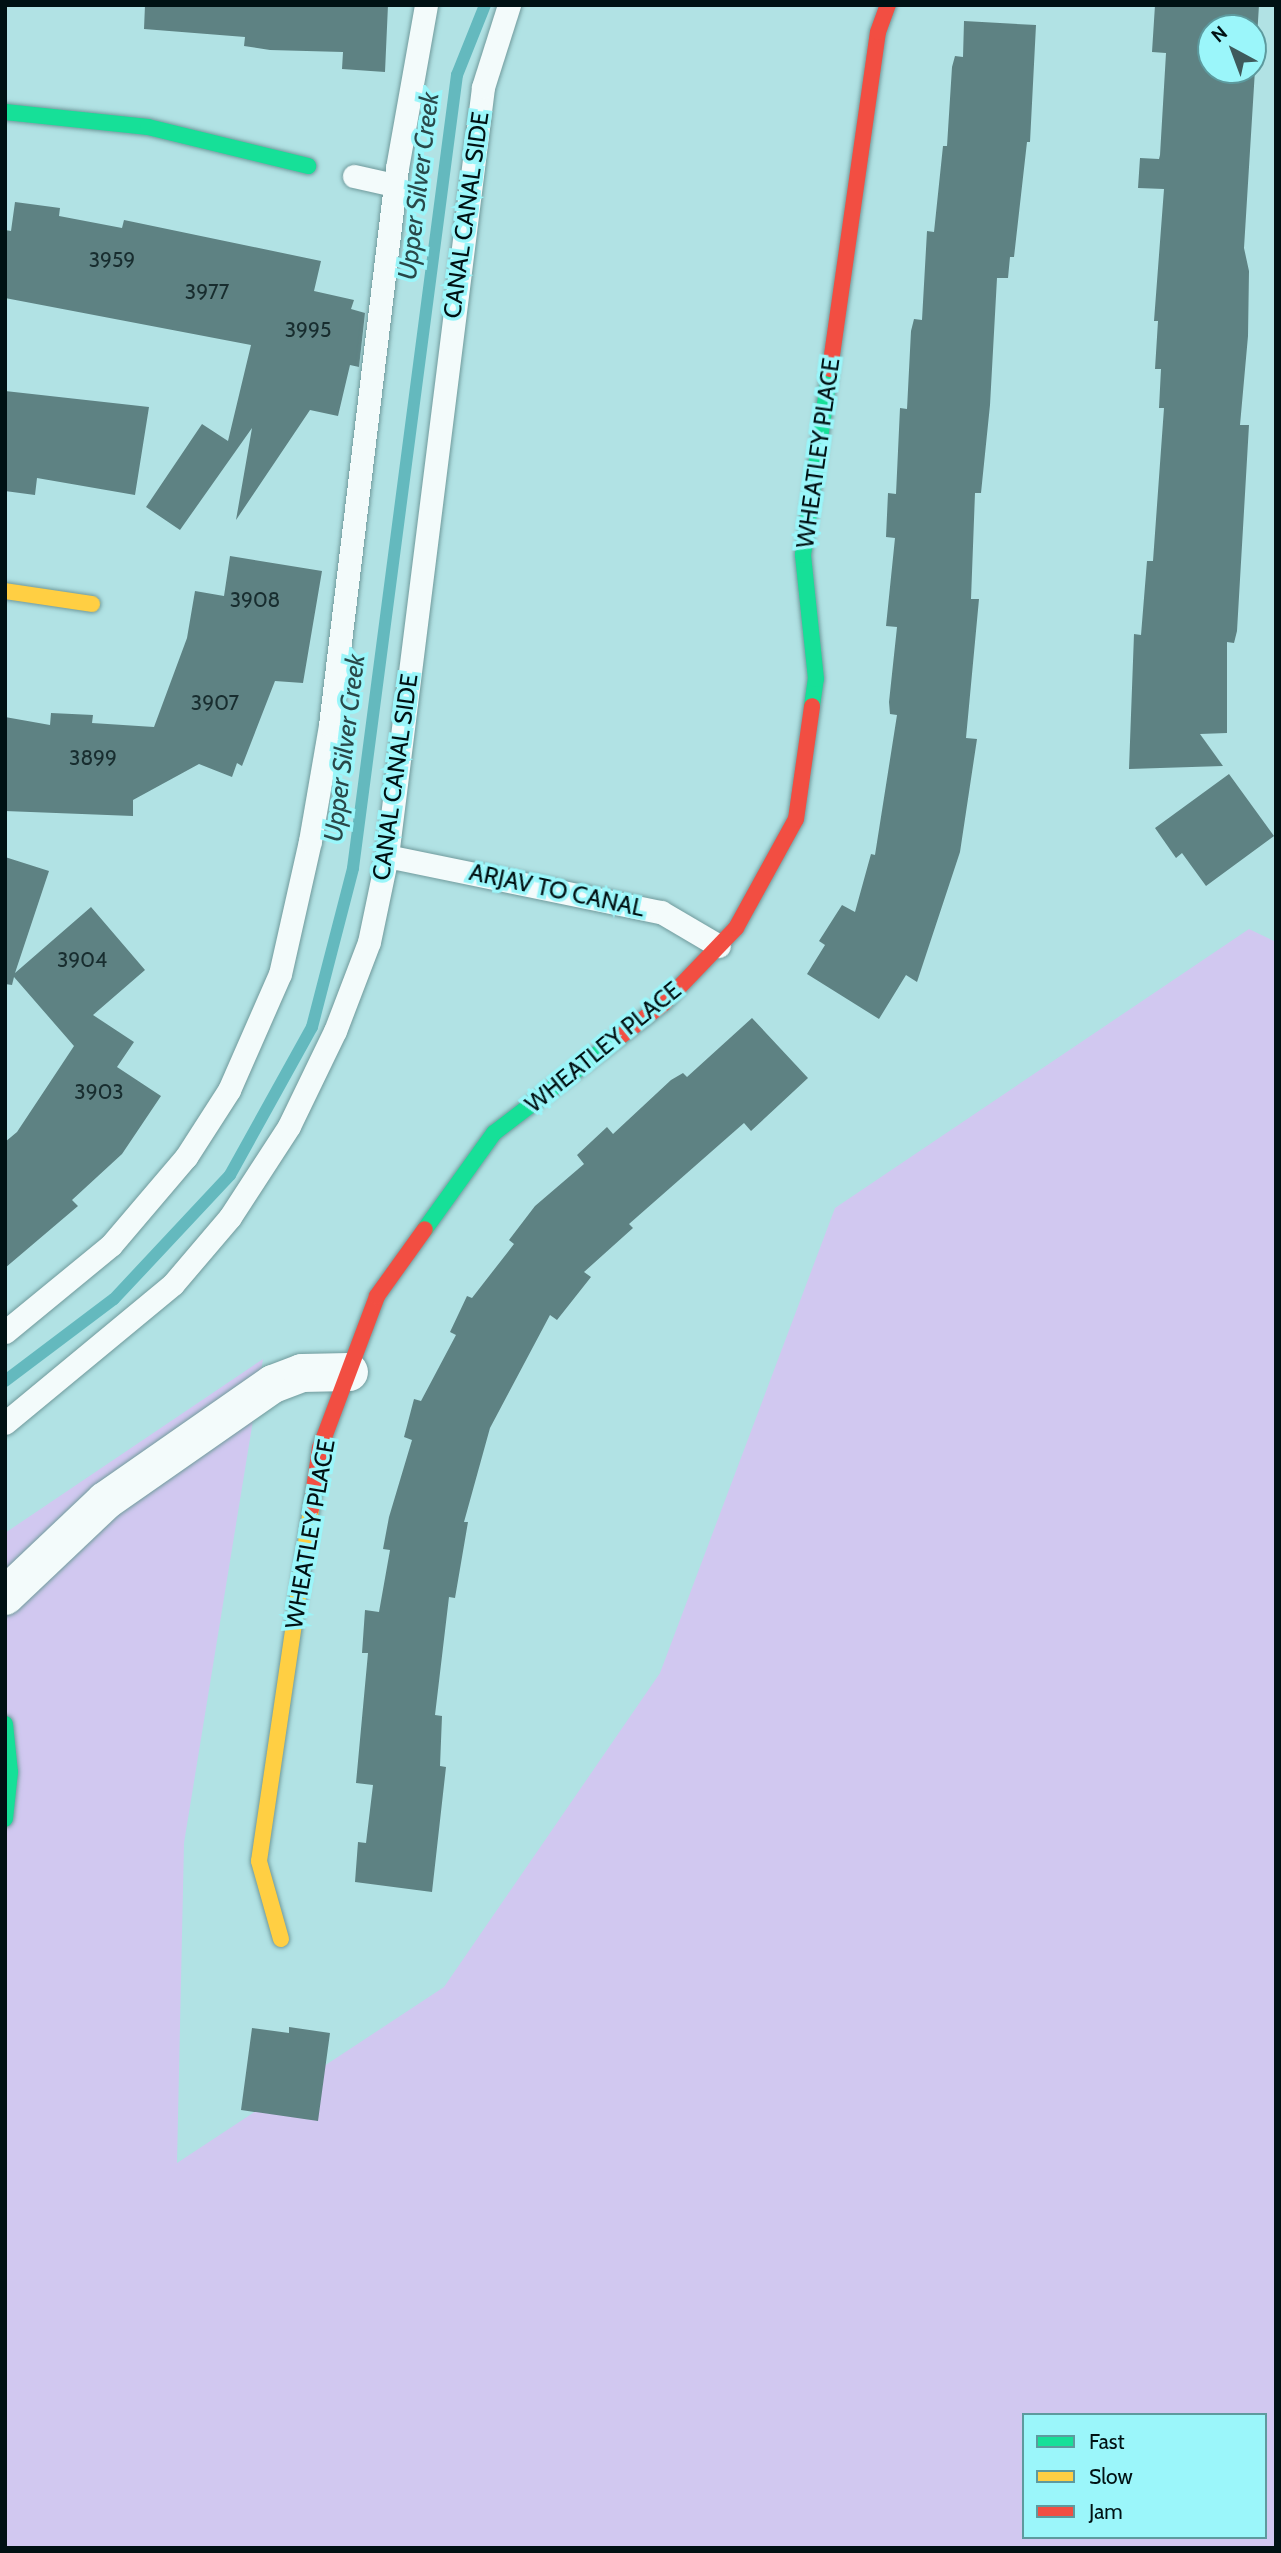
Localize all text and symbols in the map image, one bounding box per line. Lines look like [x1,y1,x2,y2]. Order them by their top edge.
north arrow [1197,14,1267,84]
text: N [1207,21,1232,47]
water label: Upper Silver Creek [392,90,446,282]
street label: CANAL CANAL SIDE [437,110,495,320]
house number: 3959 [89,247,135,273]
house number: 3977 [185,279,229,305]
house number: 3995 [285,317,331,343]
street label: WHEATLEY PLACE [790,356,846,550]
house number: 3908 [230,587,280,613]
water label: Upper Silver Creek [318,652,372,844]
street label: CANAL CANAL SIDE [366,672,424,882]
house number: 3907 [191,690,239,716]
house number: 3899 [69,745,117,771]
street label: ARJAV TO CANAL [467,857,647,923]
house number: 3904 [57,947,107,973]
street label: WHEATLEY PLACE [519,975,687,1119]
house number: 3903 [74,1079,124,1105]
street label: WHEATLEY PLACE [279,1437,341,1631]
legend [1022,2413,1267,2539]
text: Fast [1089,2429,1125,2454]
text: Slow [1089,2464,1133,2489]
text: Jam [1089,2499,1123,2524]

